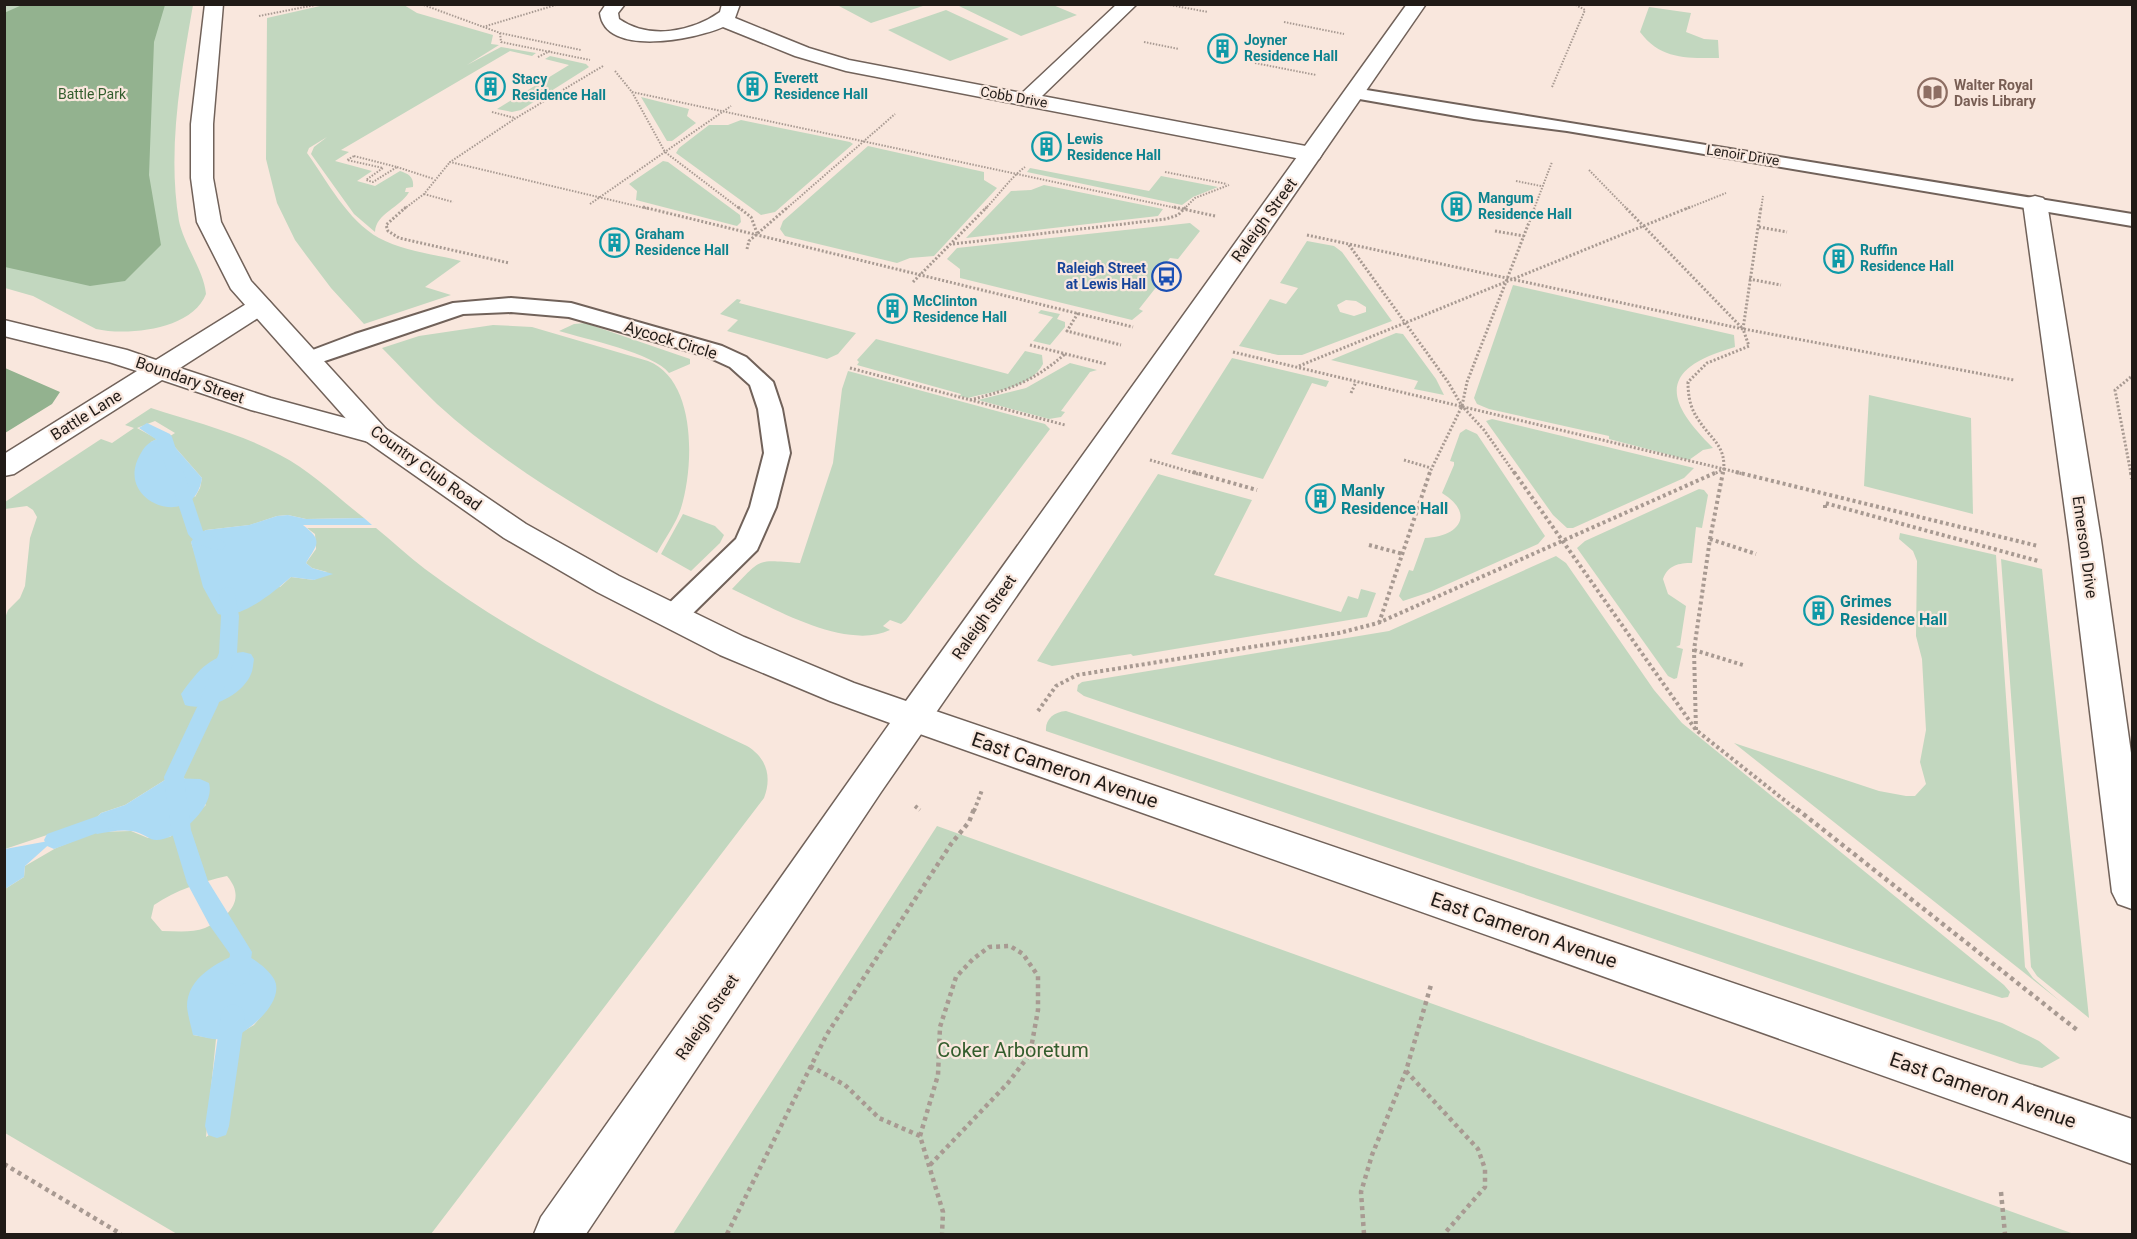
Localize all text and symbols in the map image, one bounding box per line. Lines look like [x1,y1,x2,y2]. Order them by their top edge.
building icon: Joyner Residence Hall [1207,32,1239,64]
place label: Joyner Residence Hall [1244,32,1338,64]
building icon: Everett Residence Hall [737,70,769,102]
place label: Everett Residence Hall [774,70,868,102]
building icon: Stacy Residence Hall [475,71,507,103]
place label: Stacy Residence Hall [512,71,606,103]
library icon: Walter Royal Davis Library [1917,77,1949,109]
place label: Walter Royal Davis Library [1954,77,2037,109]
street label: Cobb Drive [979,83,1049,111]
park label: Battle Park [58,86,127,102]
building icon: Lewis Residence Hall [1030,131,1062,163]
place label: Lewis Residence Hall [1067,131,1161,163]
street label: Lenoir Drive [1705,141,1781,169]
street label: Raleigh Street [1227,174,1301,266]
building icon: Mangum Residence Hall [1441,190,1473,222]
place label: Mangum Residence Hall [1478,190,1572,222]
building icon: Graham Residence Hall [598,226,630,258]
place label: Graham Residence Hall [635,226,729,258]
building icon: Ruffin Residence Hall [1823,242,1855,274]
place label: Ruffin Residence Hall [1860,242,1954,274]
place label: Raleigh Street at Lewis Hall [1057,260,1146,292]
bus stop icon: Raleigh Street at Lewis Hall [1151,260,1183,292]
building icon: McClinton Residence Hall [876,293,908,325]
place label: McClinton Residence Hall [913,293,1007,325]
street label: Aycock Circle [622,317,720,363]
street label: Boundary Street [133,352,247,408]
street label: Battle Lane [47,386,125,444]
street label: Country Club Road [367,421,485,515]
place label: Manly Residence Hall [1341,481,1448,518]
building icon: Manly Residence Hall [1304,483,1336,515]
street label: Emerson Drive [2068,495,2102,599]
street label: Raleigh Street [948,571,1020,663]
place label: Grimes Residence Hall [1840,592,1947,629]
building icon: Grimes Residence Hall [1803,594,1835,626]
street label: East Cameron Avenue [969,727,1161,813]
street label: East Cameron Avenue [1428,887,1620,973]
street label: Raleigh Street [671,971,743,1063]
park label: Coker Arboretum [937,1038,1089,1062]
street label: East Cameron Avenue [1887,1047,2079,1133]

